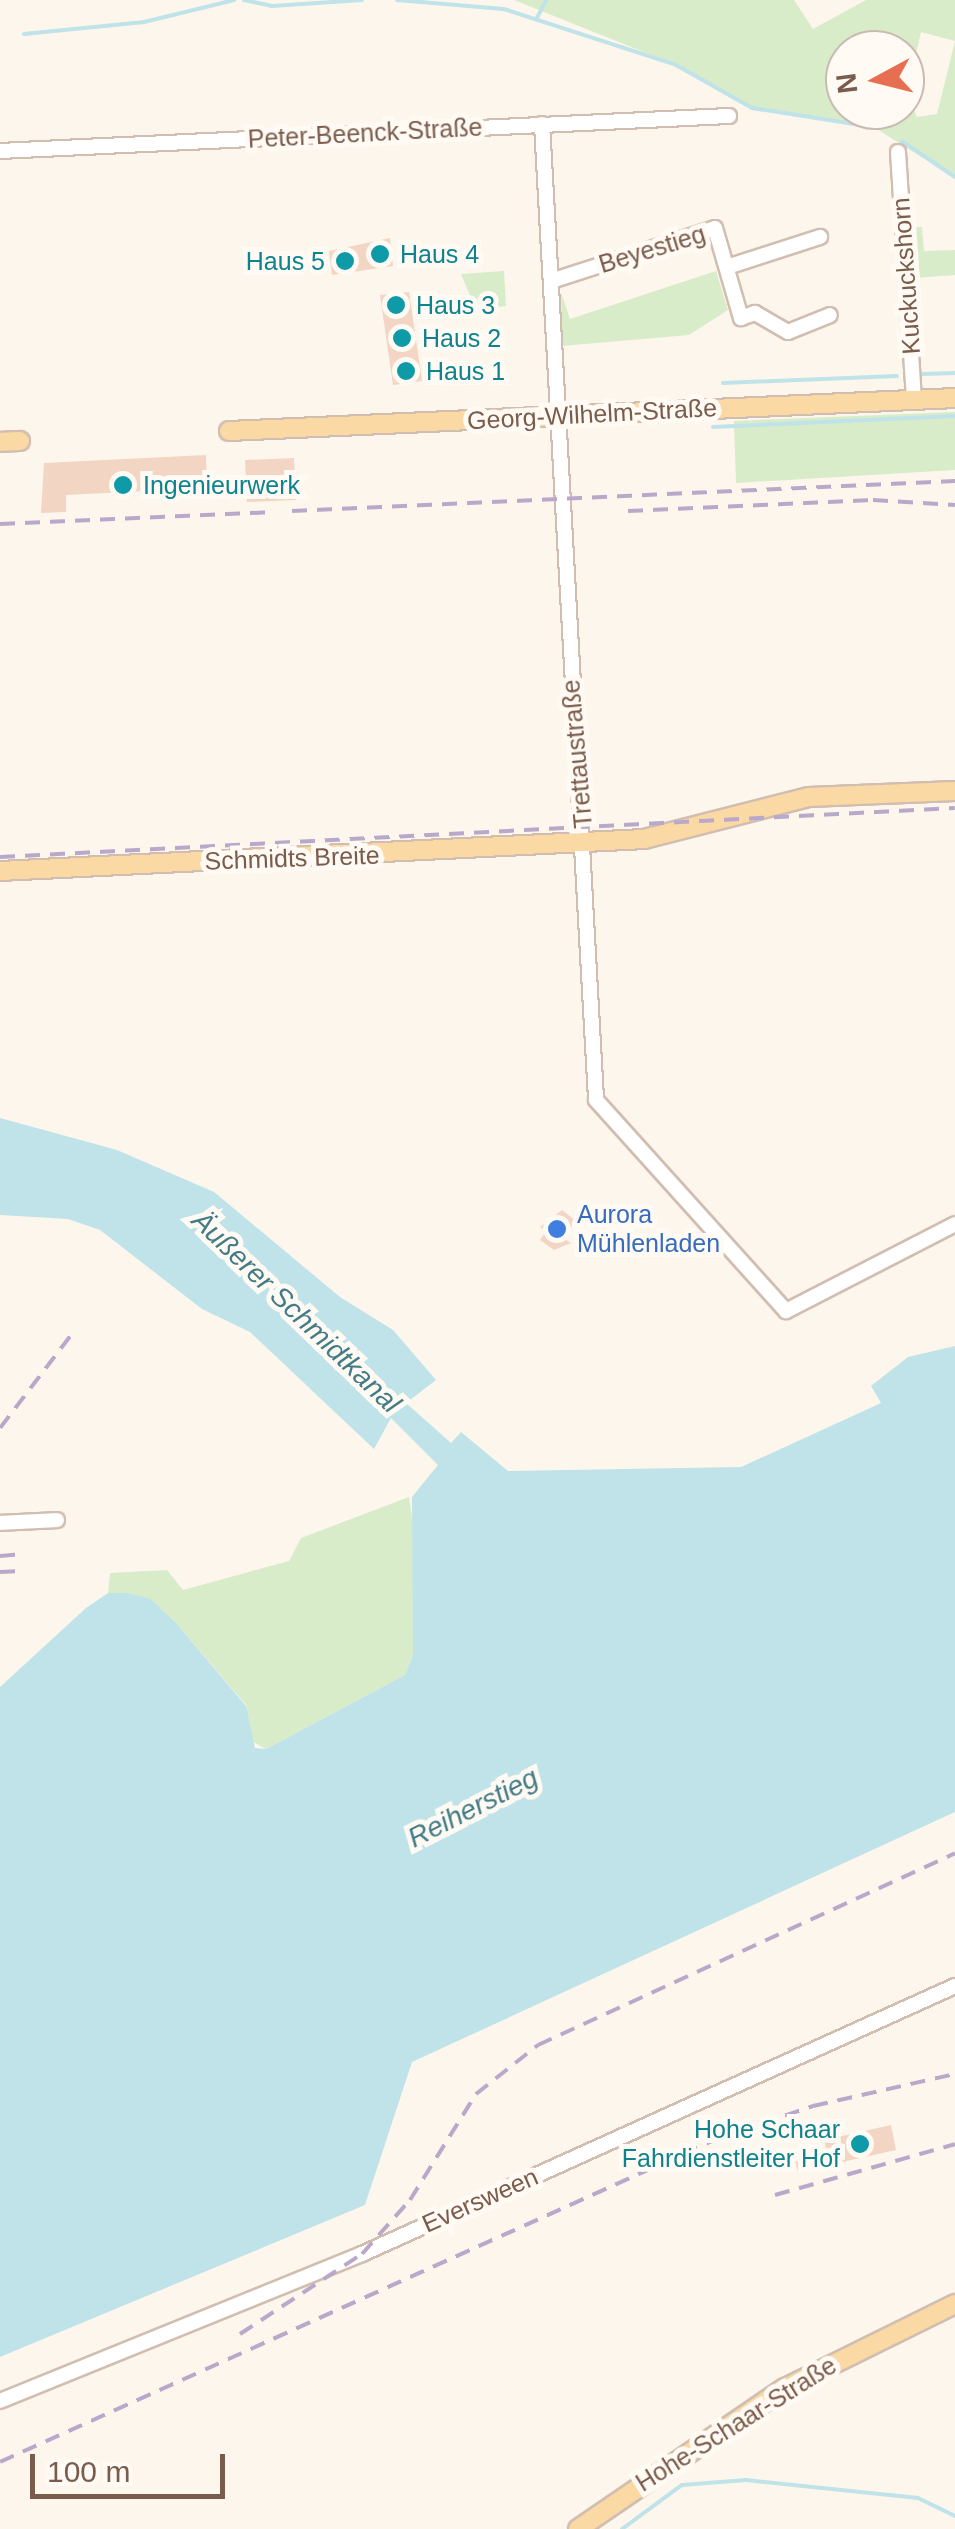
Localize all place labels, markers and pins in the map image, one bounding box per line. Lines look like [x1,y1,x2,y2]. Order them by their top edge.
place label: Haus 4 [400,239,479,269]
marker: Haus 4 [369,243,391,265]
place label: Haus 5 [246,246,325,276]
marker: Haus 5 [334,250,356,272]
place label: Haus 3 [416,290,495,320]
marker: Haus 3 [385,294,407,316]
place label: Haus 2 [422,323,501,353]
marker: Haus 2 [391,327,413,349]
place label: Haus 1 [426,356,505,386]
marker: Haus 1 [395,360,417,382]
place label: Ingenieurwerk [143,470,300,500]
marker: Ingenieurwerk [112,474,134,496]
place label: Aurora Mühlenladen [577,1200,720,1259]
marker: Aurora Mühlenladen [546,1218,568,1240]
place label: Hohe Schaar Fahrdienstleiter Hof [622,2115,840,2174]
marker: Hohe Schaar Fahrdienstleiter Hof [849,2133,871,2155]

